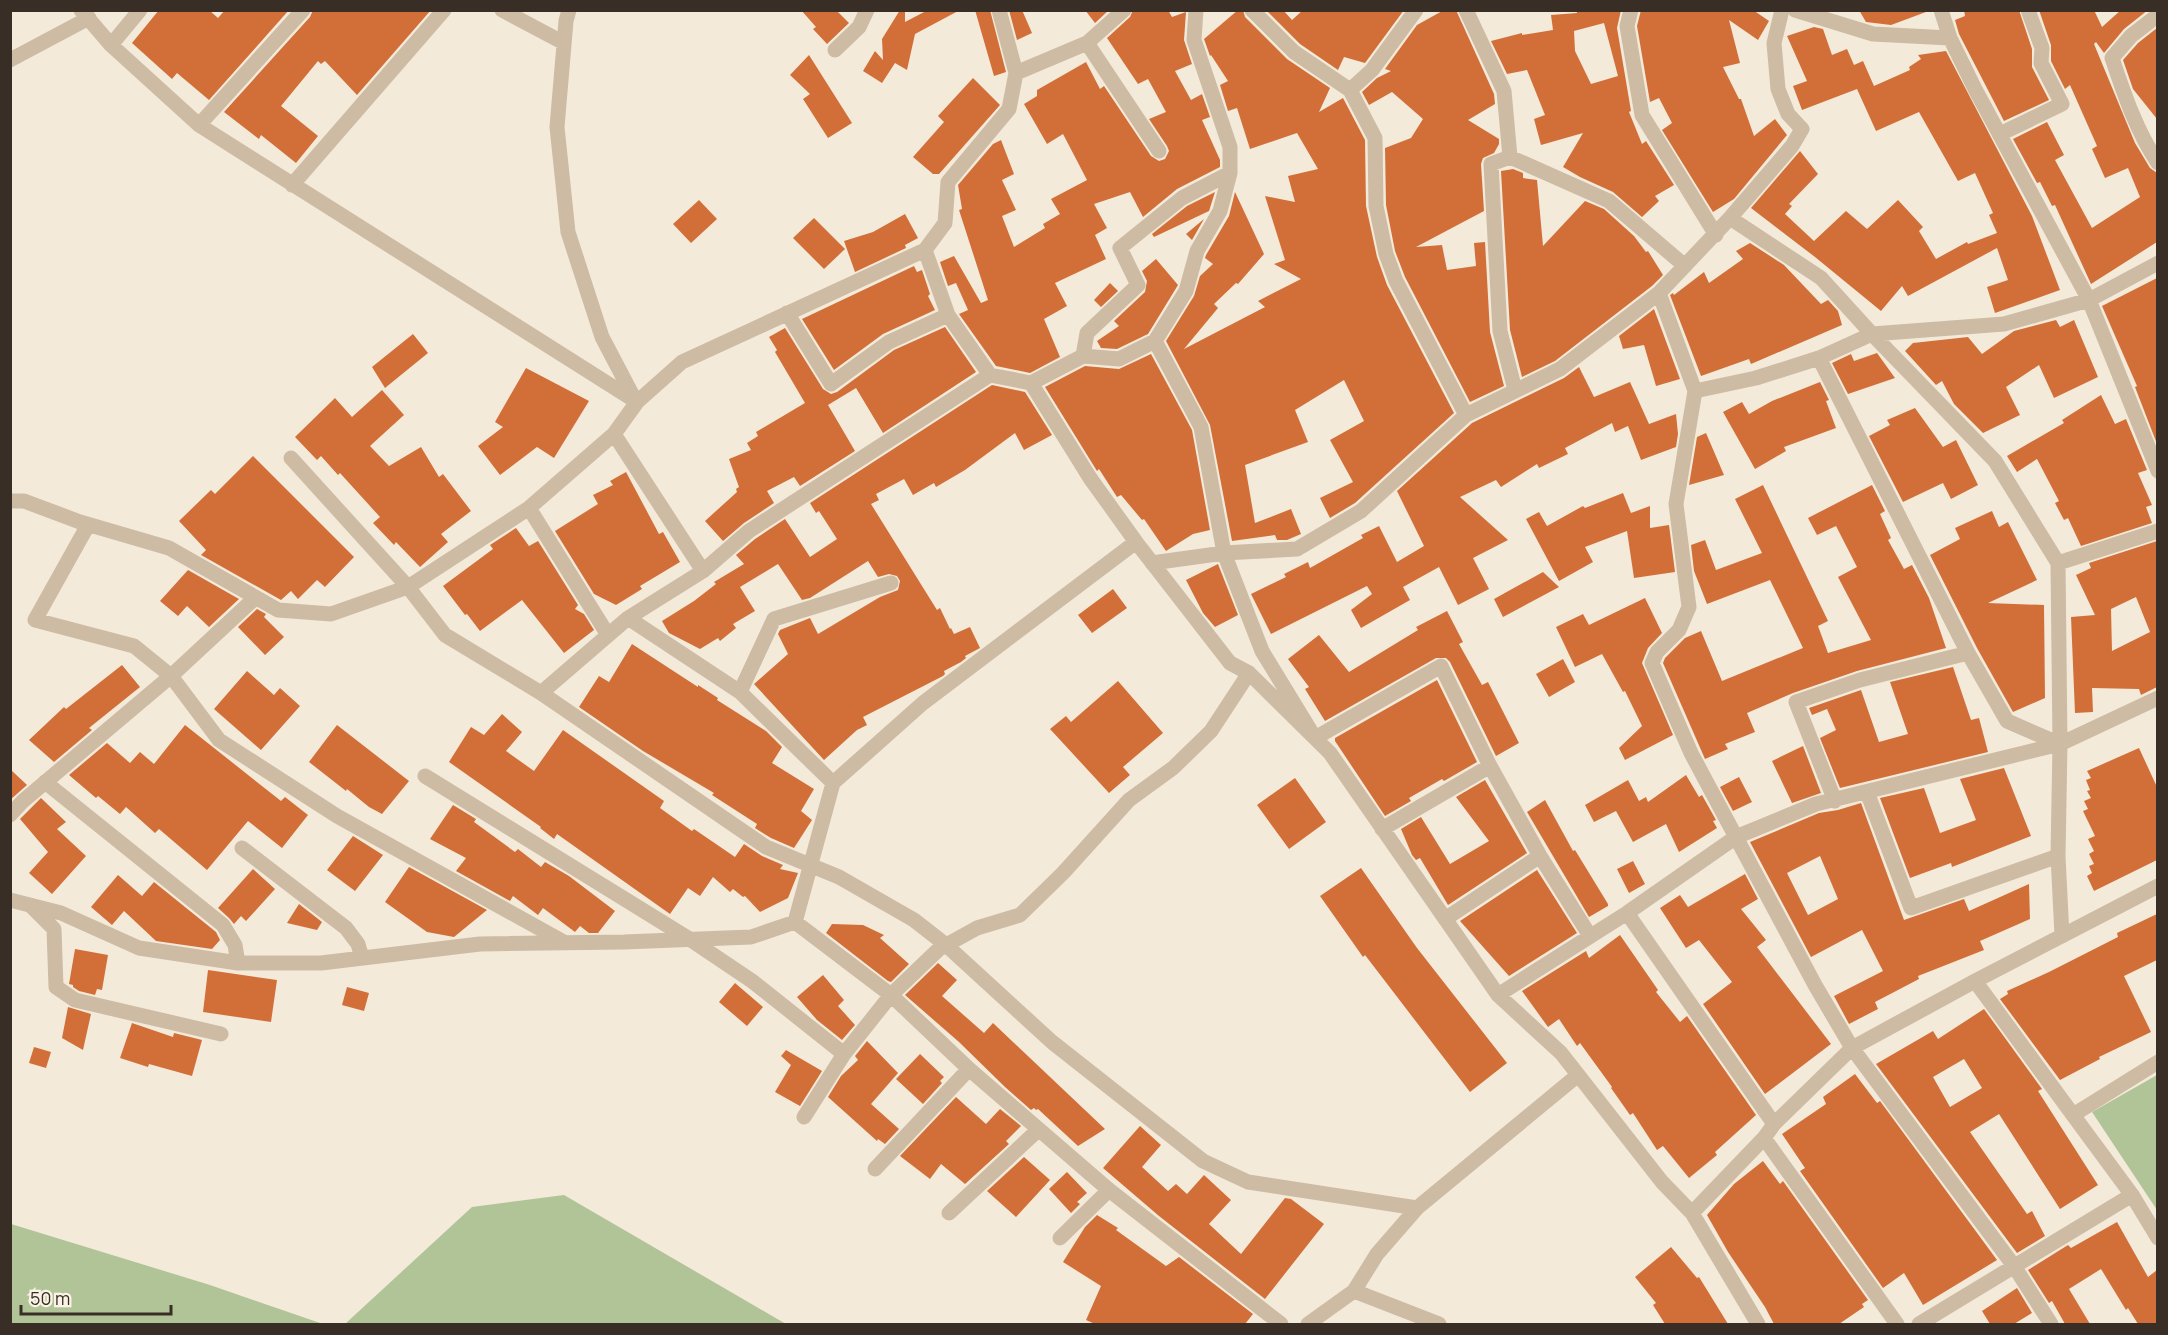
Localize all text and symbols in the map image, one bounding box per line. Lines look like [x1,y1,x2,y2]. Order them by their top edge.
scale bar [21,1278,171,1316]
text: 50 m [30,1286,70,1310]

